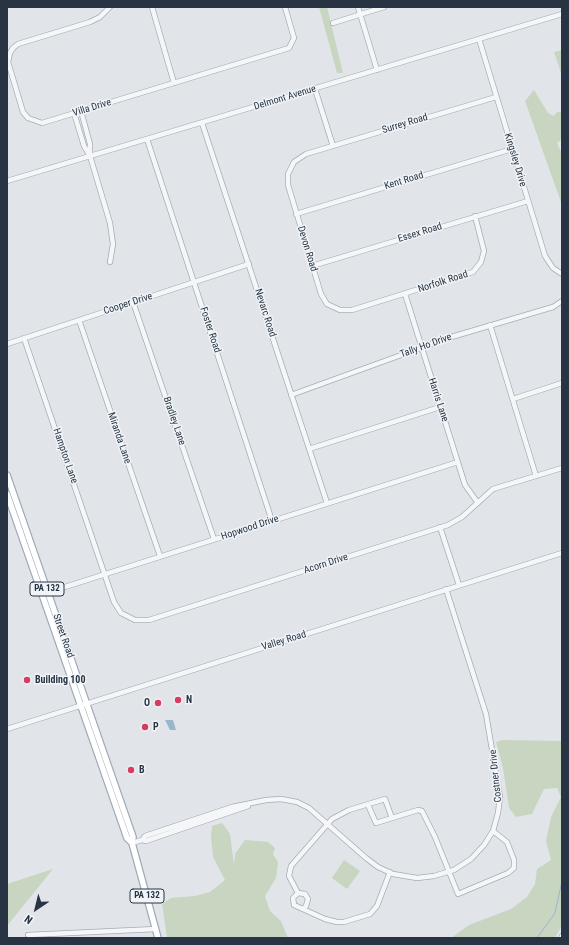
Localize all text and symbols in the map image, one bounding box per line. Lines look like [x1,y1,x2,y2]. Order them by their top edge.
street label: Delmont Avenue [253,83,317,113]
street label: Villa Drive [71,96,113,120]
street label: Surrey Road [381,111,429,137]
street label: Kingsley Drive [501,132,529,188]
street label: Kent Road [383,169,425,193]
street label: Essex Road [396,221,444,245]
street label: Devon Road [294,225,320,273]
street label: Norfolk Road [417,268,469,296]
street label: Nevarc Road [252,287,278,339]
street label: Cooper Drive [102,290,154,318]
street label: Foster Road [197,306,223,354]
street label: Tally Ho Drive [399,331,453,361]
street label: Harris Lane [425,377,451,423]
street label: Bradley Lane [160,395,188,447]
street label: Miranda Lane [105,411,133,465]
street label: Hampton Lane [50,427,80,485]
street label: Hopwood Drive [220,513,280,543]
street label: Acorn Drive [302,551,350,577]
road number: PA 132 [30,582,64,596]
street label: Street Road [50,612,76,660]
street label: Valley Road [260,629,308,653]
place label: Building 100 [35,674,85,686]
marker: Building 100 [22,675,32,685]
place label: N [186,694,192,706]
marker: N [173,695,183,705]
place label: O [144,697,150,709]
marker: O [153,698,163,708]
place label: P [153,721,159,733]
marker: P [140,722,150,732]
street label: Costner Drive [487,749,505,803]
place label: B [139,764,145,776]
marker: B [126,765,136,775]
north arrow [16,889,56,929]
road number: PA 132 [130,889,164,903]
text: N [22,912,35,926]

